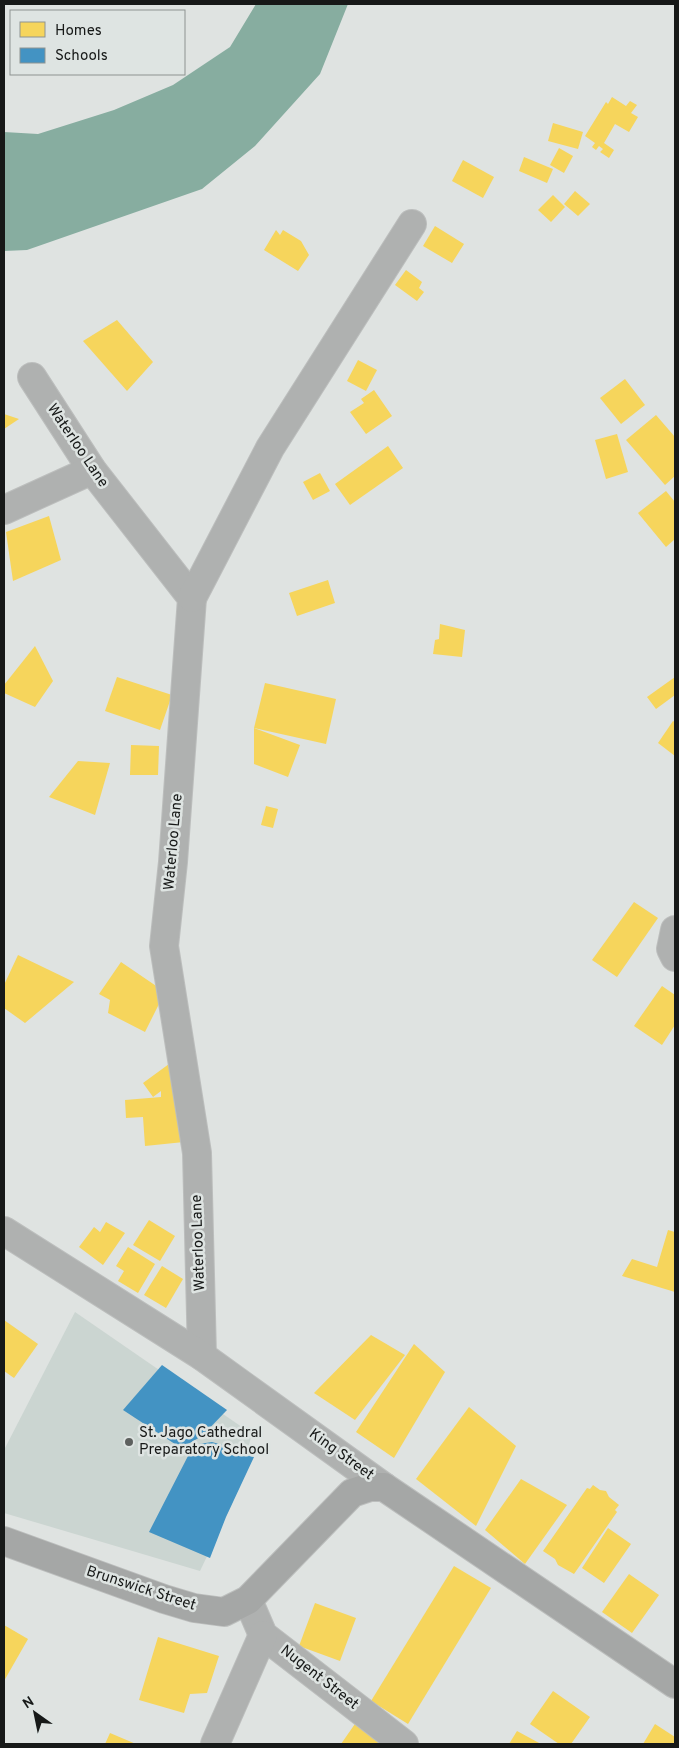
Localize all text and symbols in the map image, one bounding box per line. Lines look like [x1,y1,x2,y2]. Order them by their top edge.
legend [10,10,185,75]
text: Homes [55,22,102,41]
text: Schools [55,47,108,66]
street label: Waterloo Lane [42,400,112,492]
street label: Waterloo Lane [160,793,188,891]
street label: Waterloo Lane [188,1194,210,1292]
place label: St. Jago Cathedral Preparatory School [139,1424,269,1460]
street label: King Street [305,1425,377,1485]
marker: St. Jago Cathedral Preparatory School [123,1436,135,1448]
street label: Brunswick Street [84,1562,198,1616]
street label: Nugent Street [276,1641,362,1715]
north arrow [10,1688,60,1738]
text: N [20,1693,38,1713]

